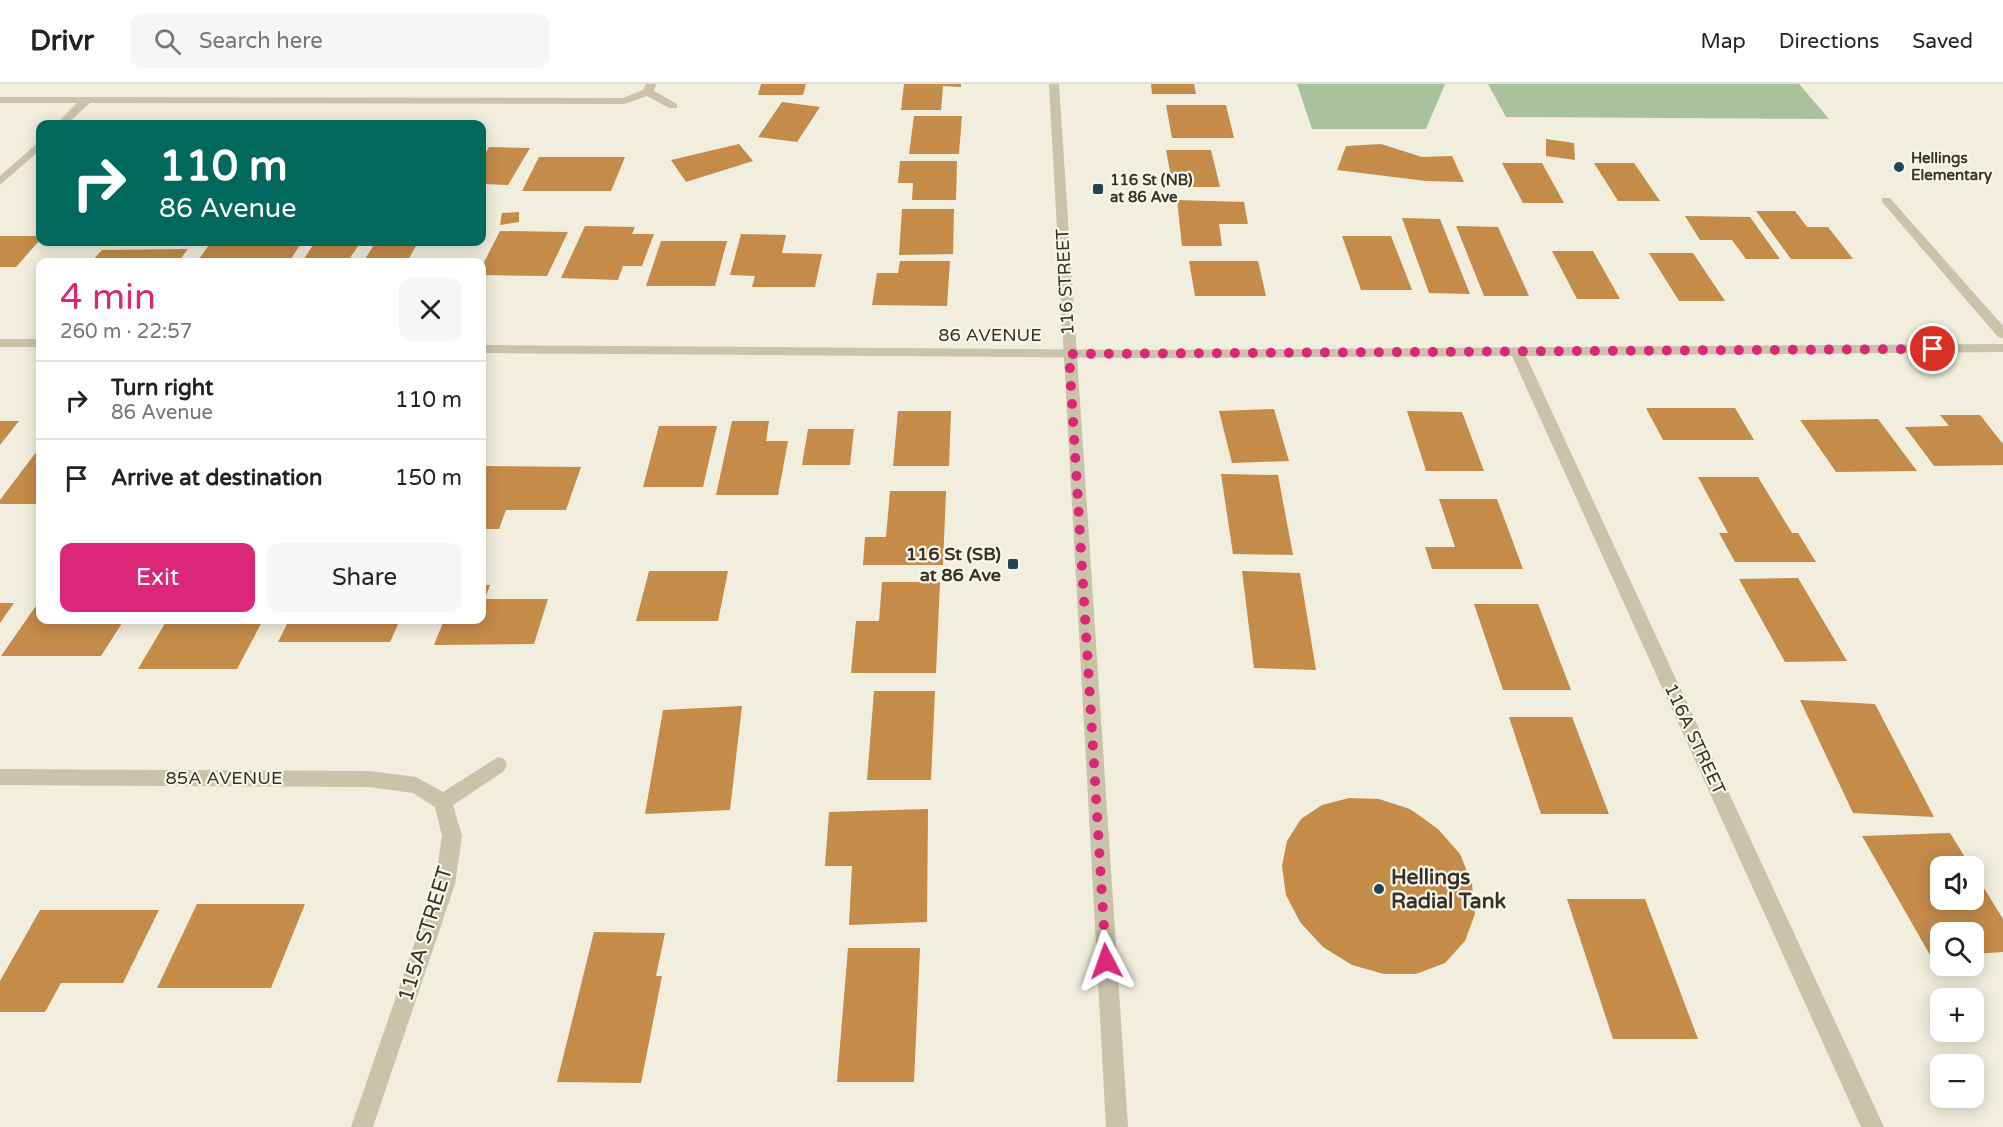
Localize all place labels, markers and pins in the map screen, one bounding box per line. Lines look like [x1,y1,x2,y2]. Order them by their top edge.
place label: Hellings Elementary [1911,149,1992,185]
marker: Hellings Elementary [1892,160,1906,174]
place label: 116 St (NB) at 86 Ave [1110,171,1193,206]
marker: 116 St (NB) at 86 Ave [1091,182,1105,196]
pin [1907,323,1958,374]
place label: 116 St (SB) at 86 Ave [906,543,1001,586]
marker: 116 St (SB) at 86 Ave [1006,557,1020,571]
place label: Hellings Radial Tank [1391,865,1506,914]
marker: Hellings Radial Tank [1372,882,1386,896]

